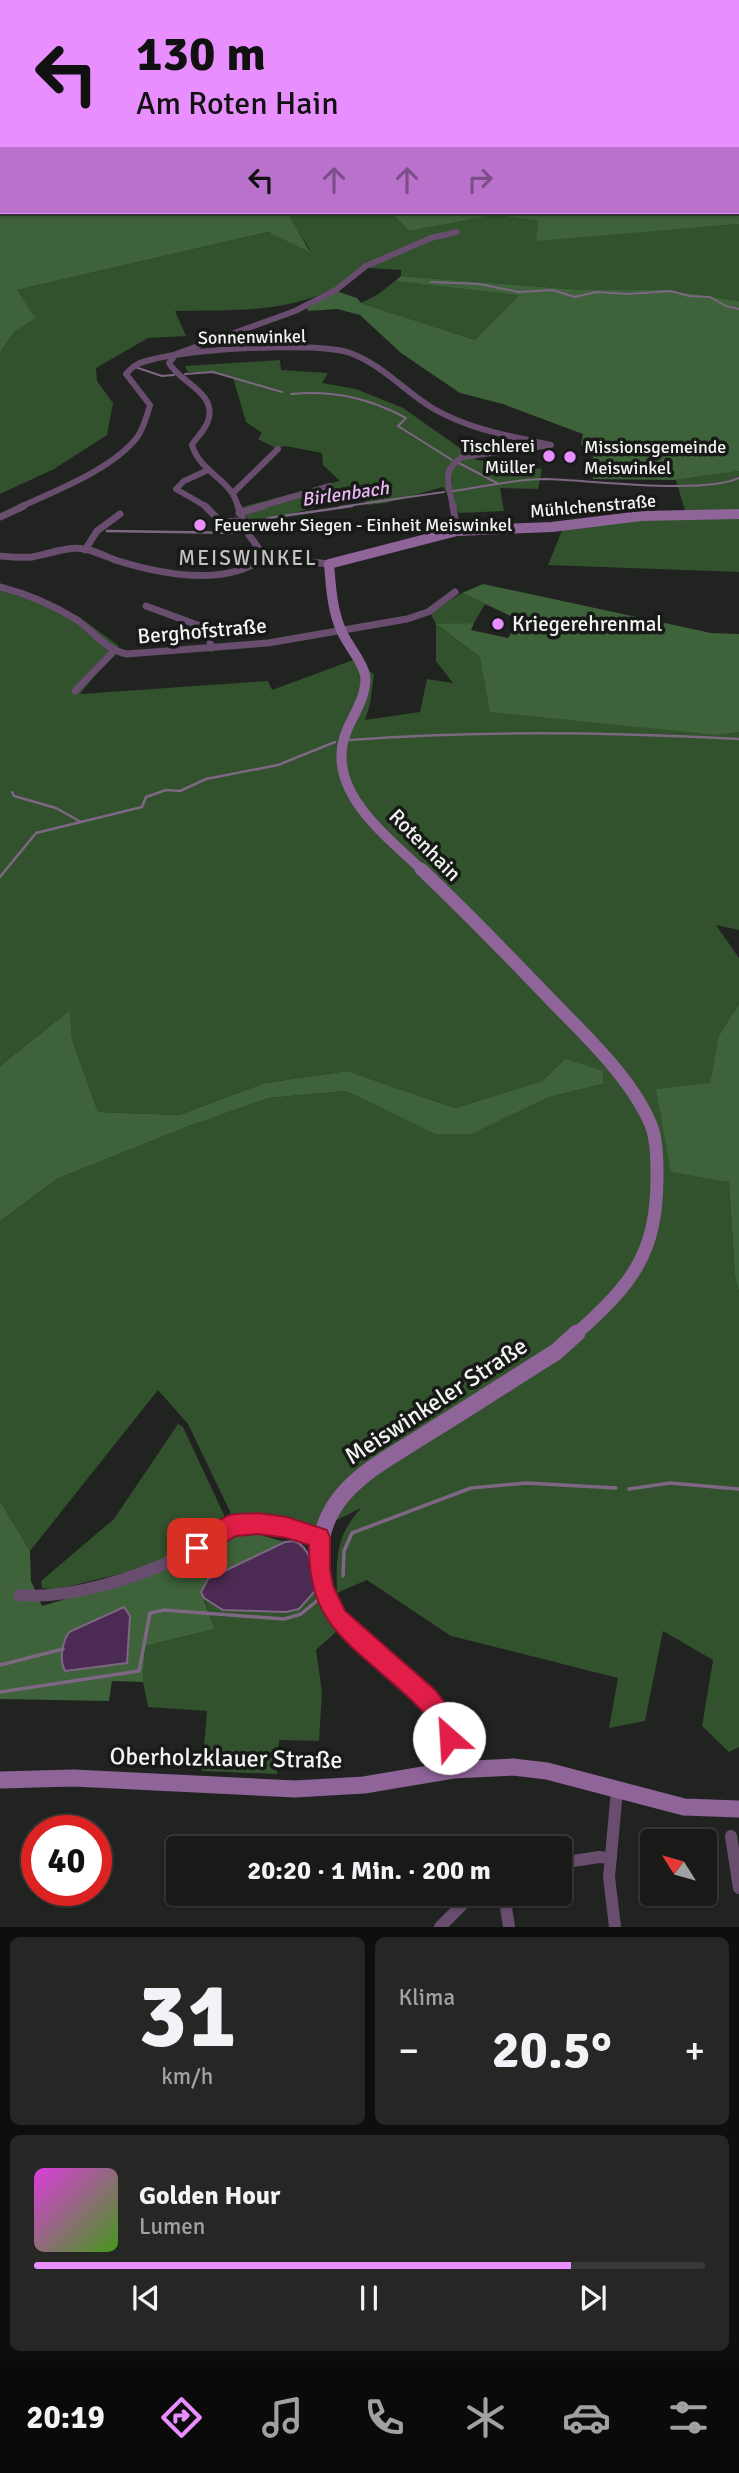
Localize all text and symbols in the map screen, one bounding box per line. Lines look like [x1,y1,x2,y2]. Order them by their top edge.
text: 130 m [136,24,266,84]
icon: left [21,28,112,119]
text: Am Roten Hain [136,84,339,123]
icon: left [242,161,280,199]
icon: ahead [315,161,353,199]
icon: ahead [388,161,426,199]
icon: right [461,161,499,199]
street label: Sonnenwinkel [198,325,306,349]
place label: Tischlerei Müller [461,435,535,478]
place label: Missionsgemeinde Meiswinkel [584,436,726,479]
marker: Tischlerei Müller [541,448,557,464]
marker: Missionsgemeinde Meiswinkel [562,449,578,465]
water label: Birlenbach [300,476,391,512]
street label: Mühlchenstraße [529,490,657,522]
place label: Feuerwehr Siegen - Einheit Meiswinkel [214,514,512,536]
marker: Feuerwehr Siegen - Einheit Meiswinkel [192,517,208,533]
district label: MEISWINKEL [178,545,318,571]
place label: Kriegerehrenmal [512,611,663,637]
street label: Berghofstraße [136,612,268,650]
marker: Kriegerehrenmal [490,616,506,632]
street label: Rotenhain [383,803,467,887]
street label: Meiswinkeler Straße [339,1331,533,1471]
pin [167,1518,227,1578]
icon: arrive [178,1529,216,1567]
position arrow [412,1701,486,1775]
street label: Oberholzklauer Straße [109,1741,343,1775]
speed limit sign: 40 [21,1815,112,1906]
north arrow [640,1829,718,1906]
map controls [640,1829,717,1906]
text: 20:20 · 1 Min. · 200 m [247,1855,491,1887]
text: 31 [138,1960,236,2073]
text: Klima [399,1983,455,2012]
text: 20.5° [492,2018,612,2082]
text: − [399,2027,419,2074]
text: + [684,2027,705,2074]
text: km/h [161,2062,213,2091]
text: Golden Hour [139,2180,280,2212]
text: Lumen [139,2212,205,2241]
icon: previous [127,2279,165,2317]
icon: pause [350,2279,388,2317]
icon: next [574,2279,612,2317]
icon: directions [157,2393,206,2442]
icon: music [258,2393,307,2442]
icon: phone [360,2393,409,2442]
icon: climate [461,2393,510,2442]
icon: car [562,2393,611,2442]
icon: filters [664,2393,713,2442]
text: 20:19 [26,2398,105,2437]

